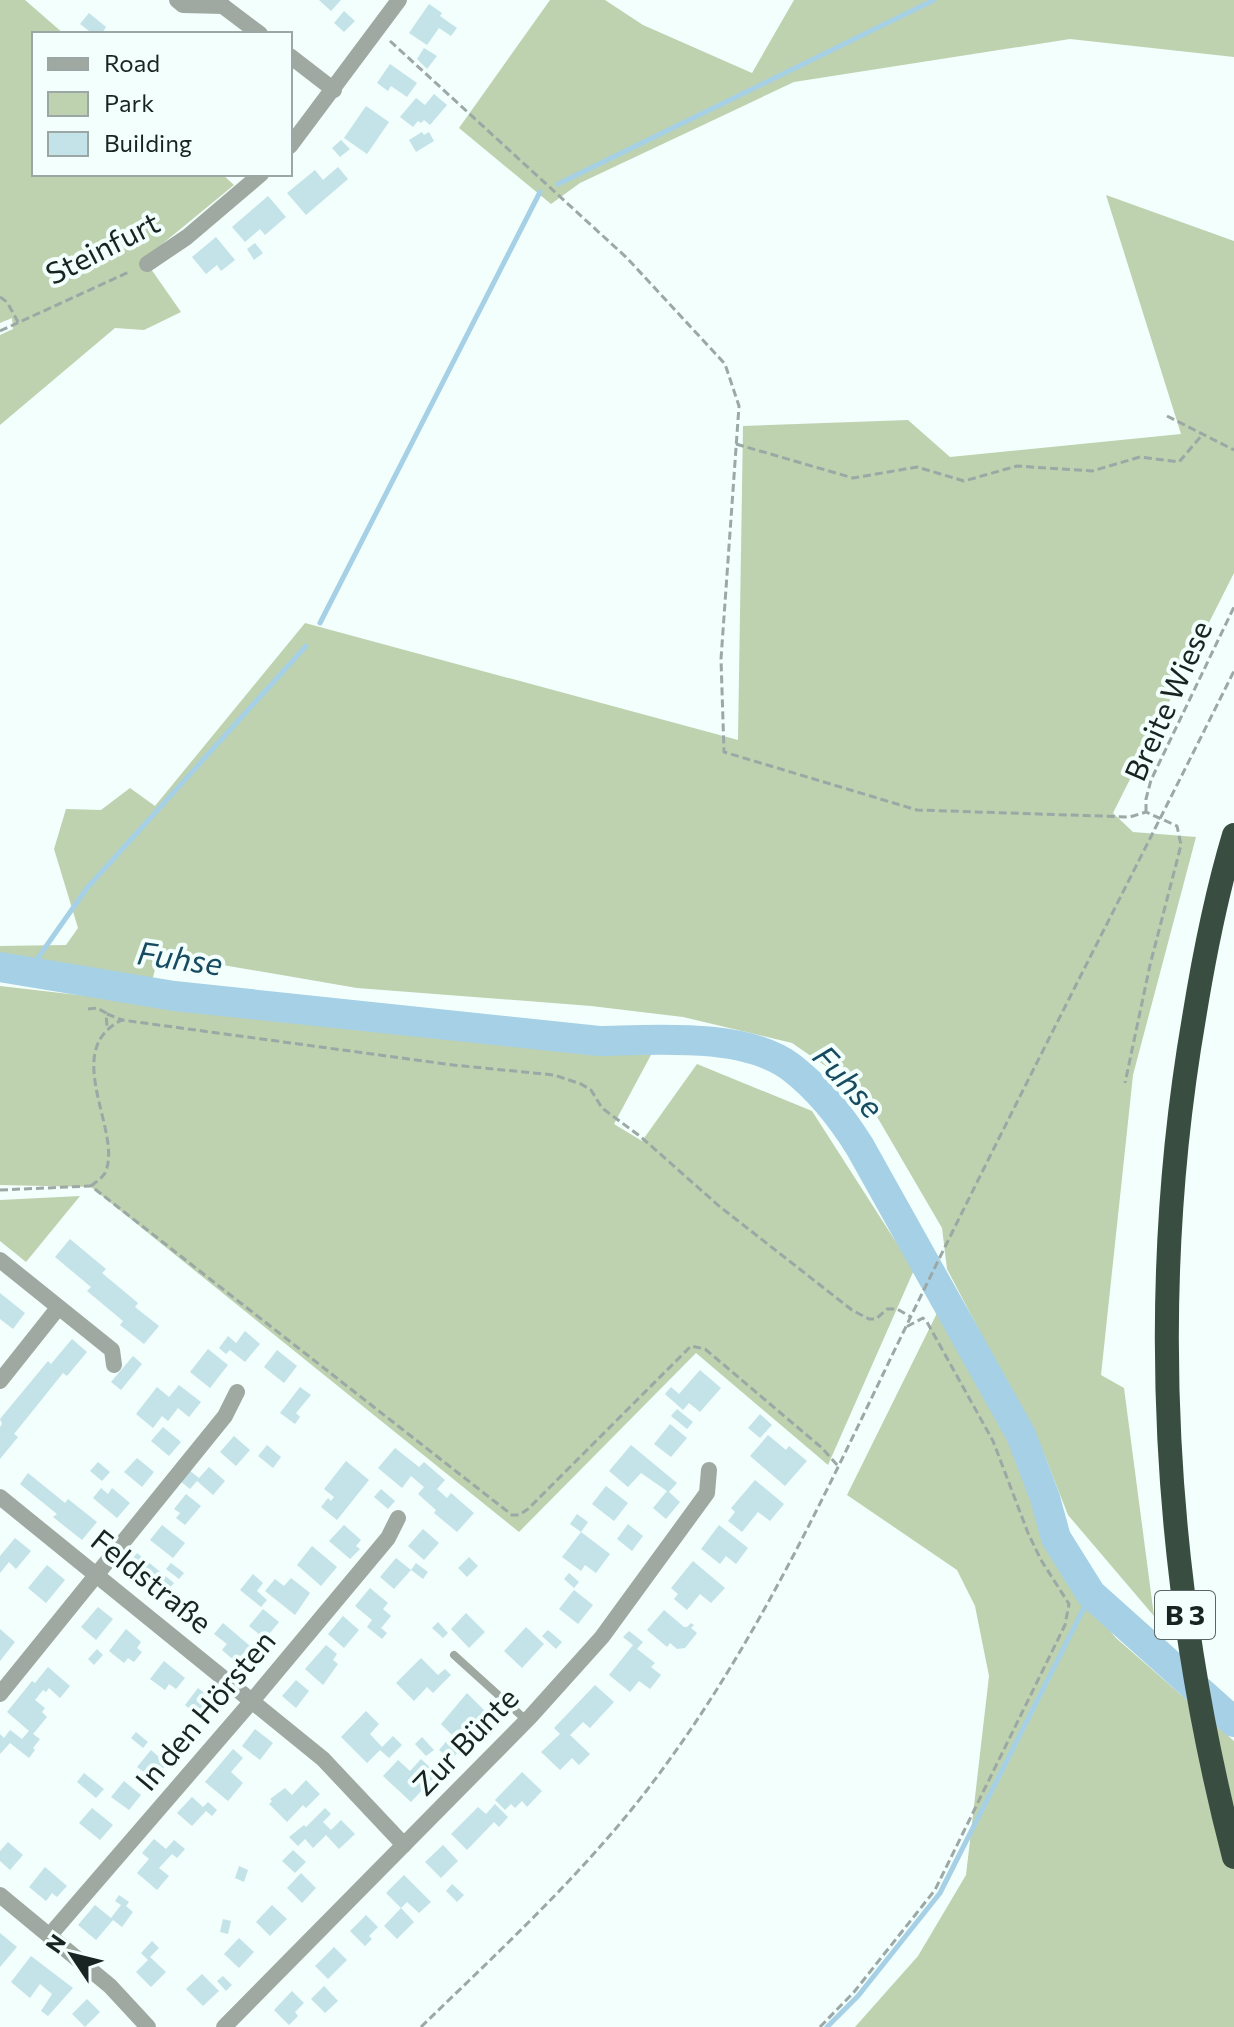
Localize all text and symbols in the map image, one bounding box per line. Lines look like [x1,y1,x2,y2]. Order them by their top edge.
legend [32,32,292,176]
text: Road [104,48,160,77]
text: Park [104,88,154,117]
text: Building [104,128,192,157]
street label: Steinfurt [39,202,165,291]
street label: Breite Wiese [1115,614,1219,786]
water label: Fuhse [135,931,226,983]
water label: Fuhse [806,1036,893,1126]
street label: Feldstraße [85,1520,220,1640]
road number: B 3 [1155,1591,1215,1639]
street label: In den Hörsten [126,1622,282,1797]
street label: Zur Bünte [404,1679,525,1802]
north arrow [32,1915,112,1995]
text: N [39,1929,71,1958]

